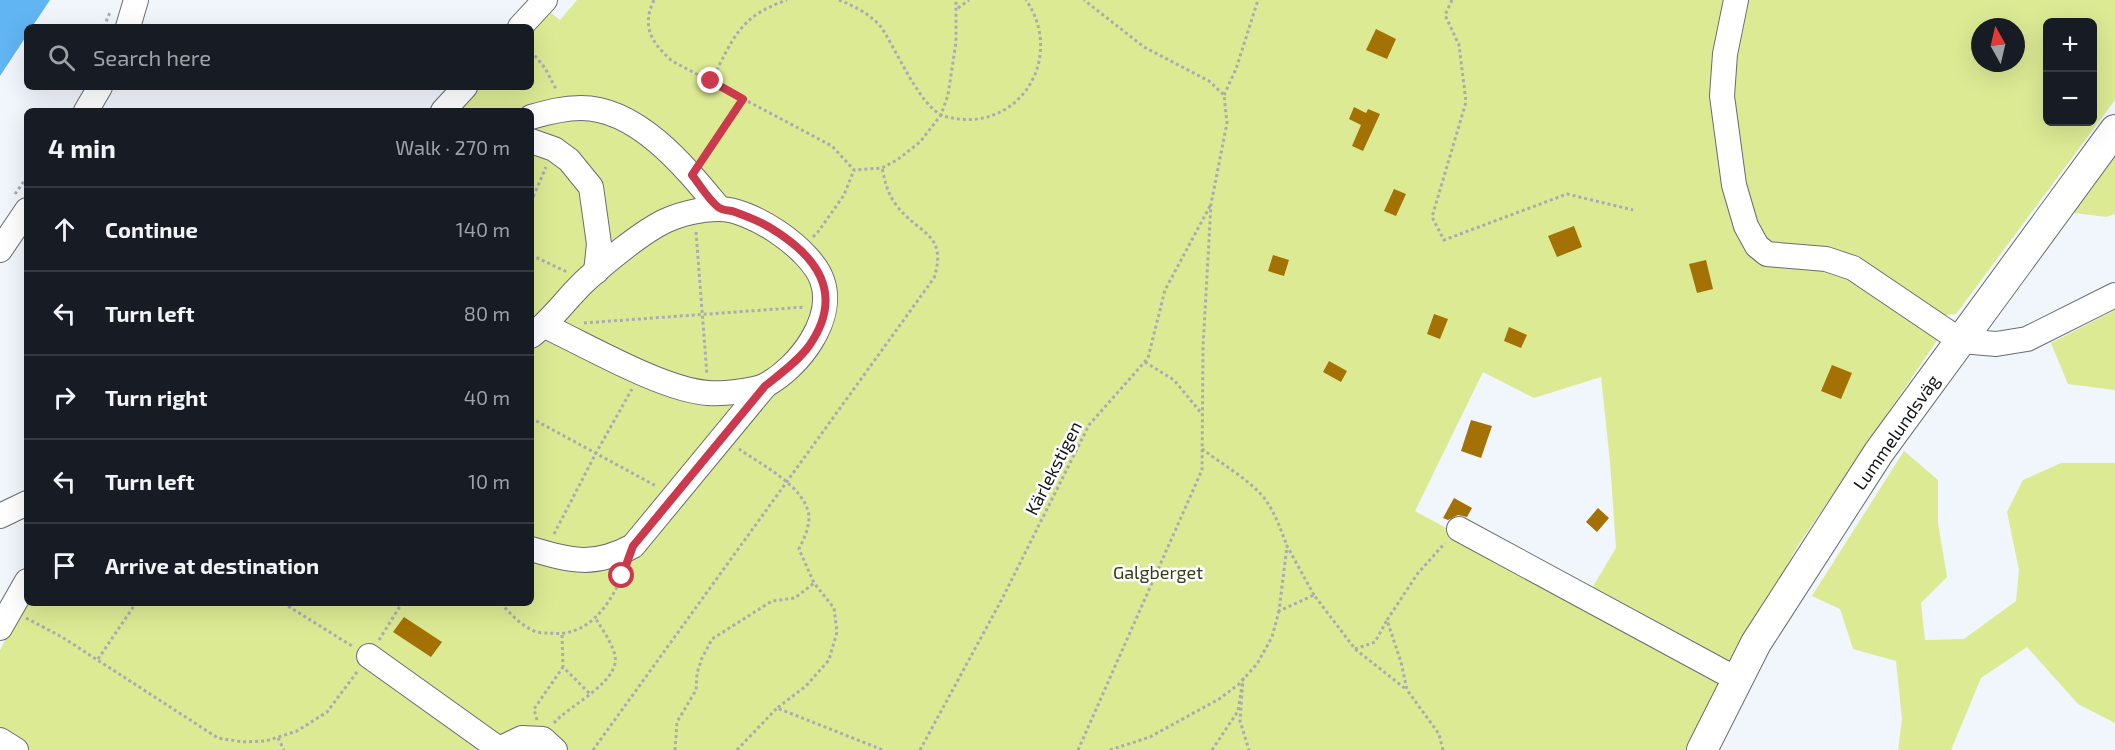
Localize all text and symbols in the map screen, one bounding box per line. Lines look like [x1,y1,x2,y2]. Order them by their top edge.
north arrow [1971,18,2025,72]
map controls [2043,18,2097,126]
button: + [2043,18,2097,72]
search box [24,24,534,90]
icon: search [45,41,78,74]
text: Search here [93,44,211,70]
route end [697,67,723,93]
button: − [2043,72,2097,126]
text: 4 min [48,132,116,163]
text: Walk · 270 m [395,135,510,159]
icon: ahead [48,213,81,246]
text: Continue [105,216,198,242]
text: 140 m [456,217,510,241]
icon: left [48,297,81,330]
text: Turn left [105,300,194,326]
text: 80 m [464,301,510,325]
street label: Lummelundsväg [1848,370,1944,494]
icon: right [48,381,81,414]
text: Turn right [105,384,207,410]
text: 40 m [464,385,510,409]
street label: Kärlekstigen [1020,417,1086,519]
icon: left [48,465,81,498]
text: Turn left [105,468,194,494]
text: 10 m [468,469,510,493]
icon: arrive [48,549,81,582]
text: Arrive at destination [105,552,319,578]
park label: Galgberget [1113,561,1203,583]
route start [608,562,634,588]

